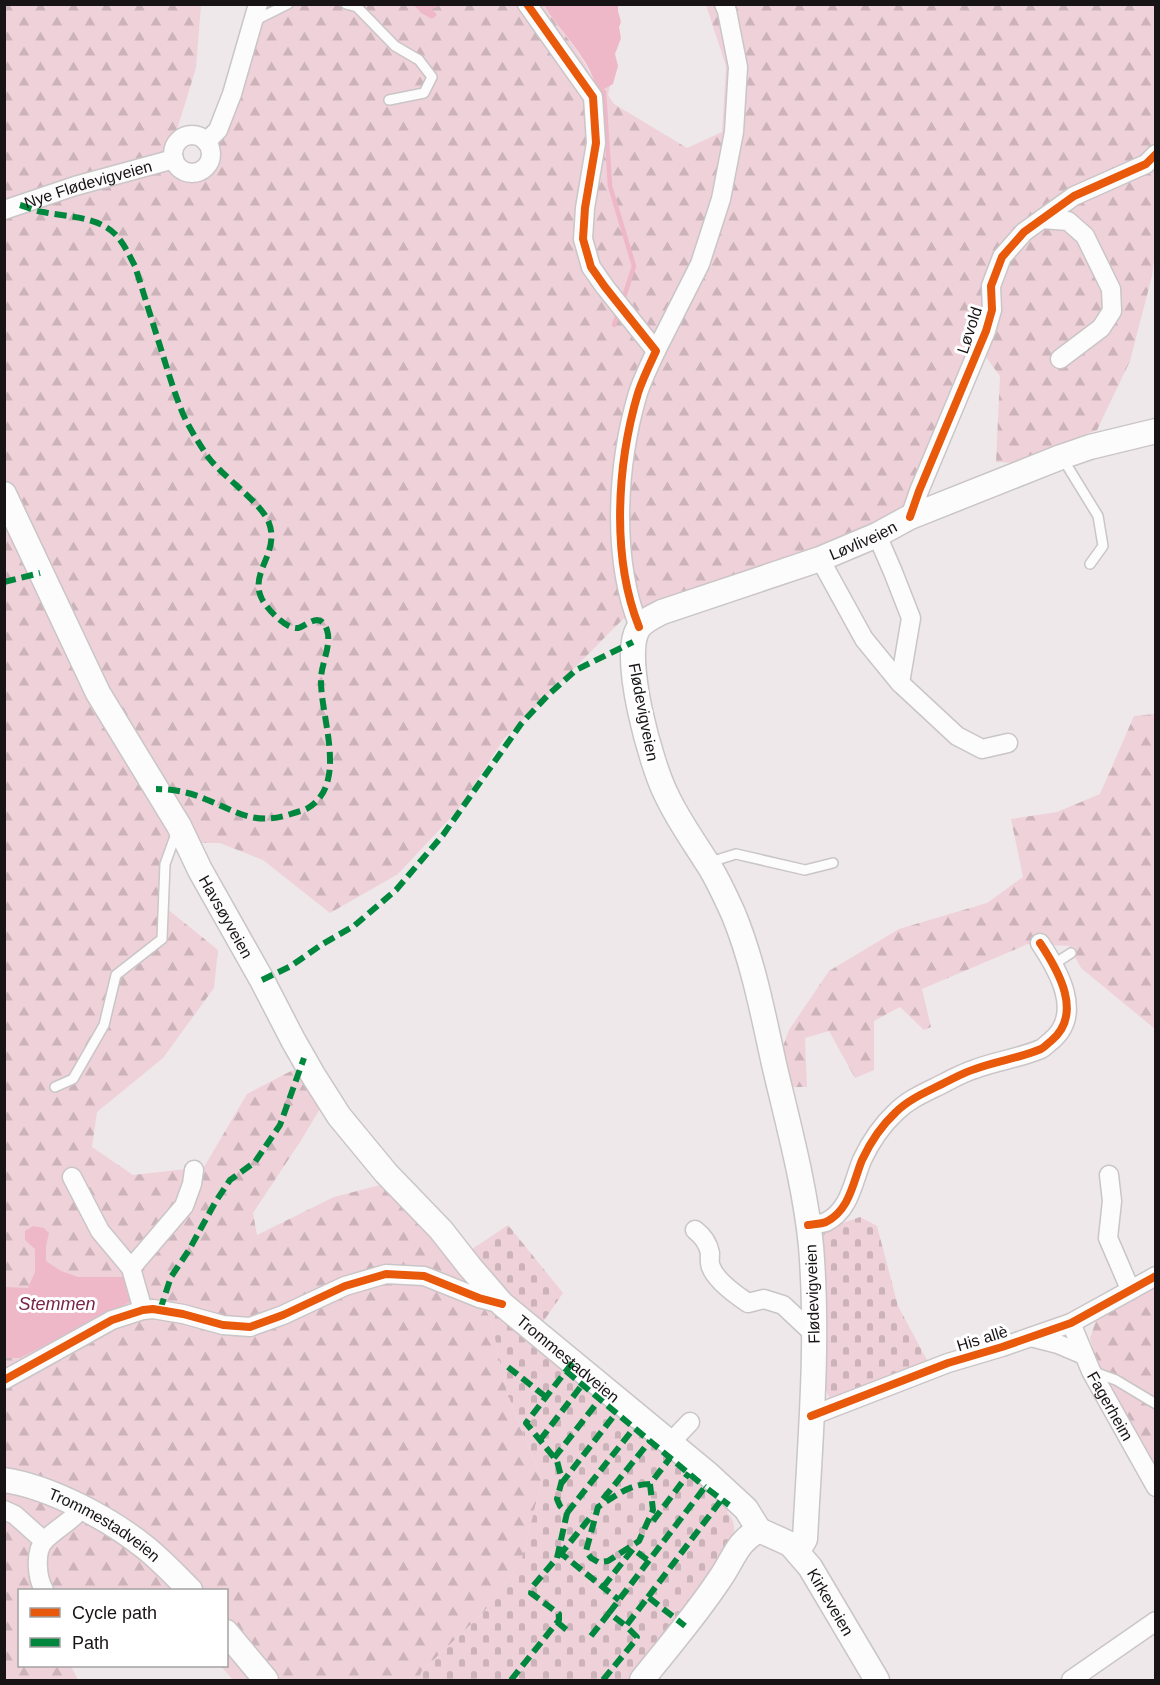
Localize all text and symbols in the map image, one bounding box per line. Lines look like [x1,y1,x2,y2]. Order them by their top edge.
street label: Nye Flødevigveien [22,157,154,212]
street label: Løvold [954,305,985,356]
street label: Løvliveien [827,518,900,563]
street label: Flødevigveien [626,662,661,763]
street label: Havsøyveien [196,872,256,961]
street label: Flødevigveien [802,1244,823,1344]
water label: Stemmen [18,1294,96,1314]
street label: Trommestadveien [513,1312,622,1406]
street label: His allè [955,1323,1010,1354]
street label: Fagerheim [1084,1369,1136,1444]
street label: Trommestadveien [46,1485,163,1565]
street label: Kirkeveien [804,1566,857,1639]
legend [18,1589,228,1667]
text: Cycle path [72,1603,157,1623]
text: Path [72,1633,109,1653]

